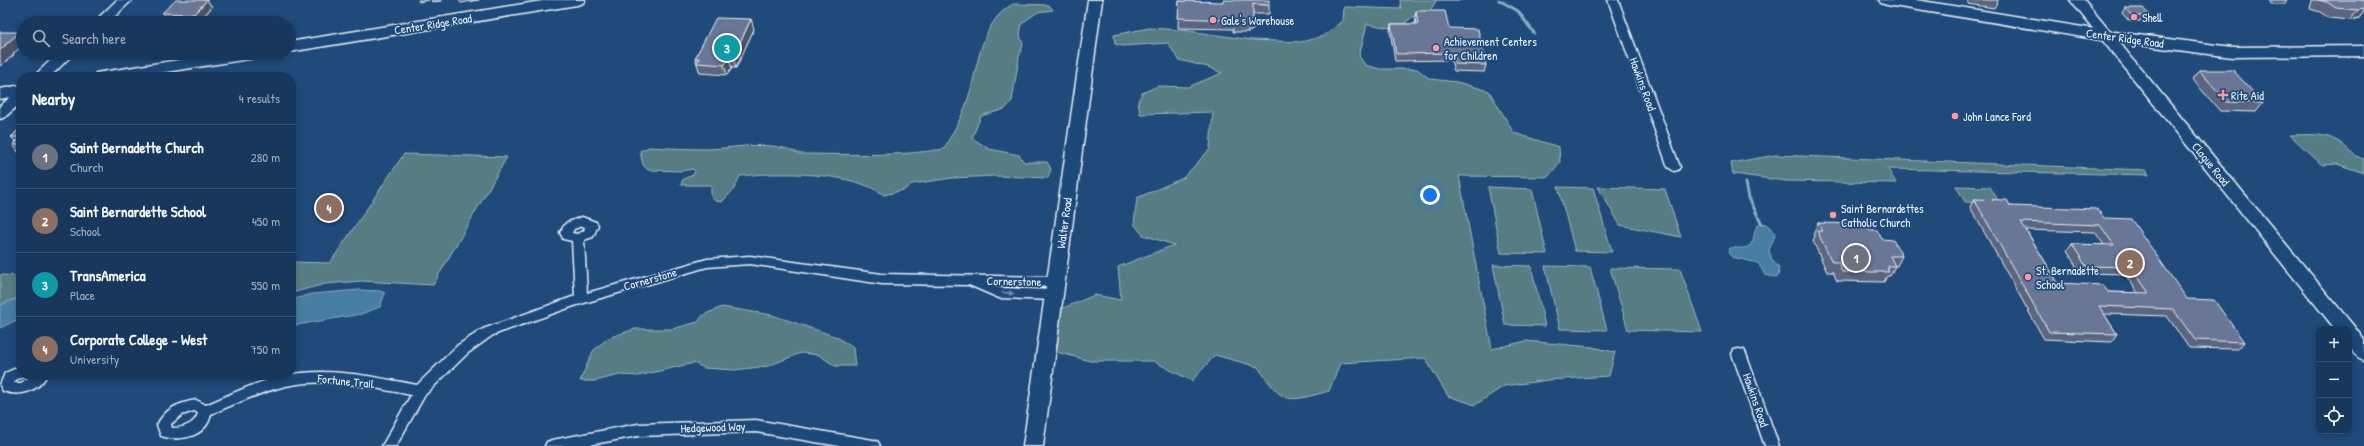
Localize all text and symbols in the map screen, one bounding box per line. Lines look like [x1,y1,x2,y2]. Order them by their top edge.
street label: Center Ridge Road [393,9,473,39]
place label: Shell [2142,9,2163,26]
place label: Gale's Warehouse [1221,12,1295,29]
marker: Shell [2129,12,2139,22]
marker: Gale's Warehouse [1208,15,1218,25]
search box [16,16,296,60]
street label: Center Ridge Road [2085,24,2165,52]
icon: search [30,27,52,49]
text: Search here [62,28,126,49]
pin: 3 [714,33,740,63]
place label: Achievement Centers for Children [1444,33,1537,64]
marker: Achievement Centers for Children [1431,43,1441,53]
street label: Hawkins Road [1625,55,1661,114]
text: Nearby [32,87,75,110]
place label: Rite Aid [2231,87,2264,104]
text: 4 results [239,89,280,107]
marker: Rite Aid [2218,90,2228,100]
place label: John Lance Ford [1963,108,2031,125]
marker: John Lance Ford [1950,111,1960,121]
text: Saint Bernadette Church [70,137,204,158]
street label: Clague Road [2188,139,2234,190]
text: 1 [43,148,47,166]
text: 280 m [251,148,280,166]
text: Church [70,158,103,176]
your location [1420,185,1440,205]
pin: 4 [316,193,342,223]
street label: Walter Road [1052,196,1076,250]
place label: Saint Bernardettes Catholic Church [1841,200,1924,231]
text: Saint Bernardette School [70,201,206,222]
marker: Saint Bernardettes Catholic Church [1828,210,1838,220]
text: 2 [42,212,48,230]
text: 450 m [252,212,280,230]
text: School [70,222,100,240]
pin: 1 [1843,243,1869,273]
pin: 2 [2117,248,2143,278]
place label: St. Bernadette School [2036,262,2099,293]
street label: Cornerstone [621,263,679,295]
text: TransAmerica [70,265,146,286]
street label: Cornerstone [987,272,1042,290]
marker: St. Bernadette School [2023,272,2033,282]
text: 3 [42,276,48,294]
text: 550 m [251,276,280,294]
text: Place [70,286,95,304]
one-way arrow [1001,290,1014,297]
map controls [2316,326,2352,434]
button: + [2316,326,2352,362]
text: Corporate College - West [70,329,207,350]
text: 4 [43,340,47,358]
text: 750 m [250,340,280,358]
text: University [70,350,119,368]
button: − [2316,362,2352,398]
street label: Fortune Trail [316,369,376,392]
street label: Hawkins Road [1739,371,1773,430]
button: locate [2316,398,2352,434]
street label: Hedgewood Way [680,417,746,437]

